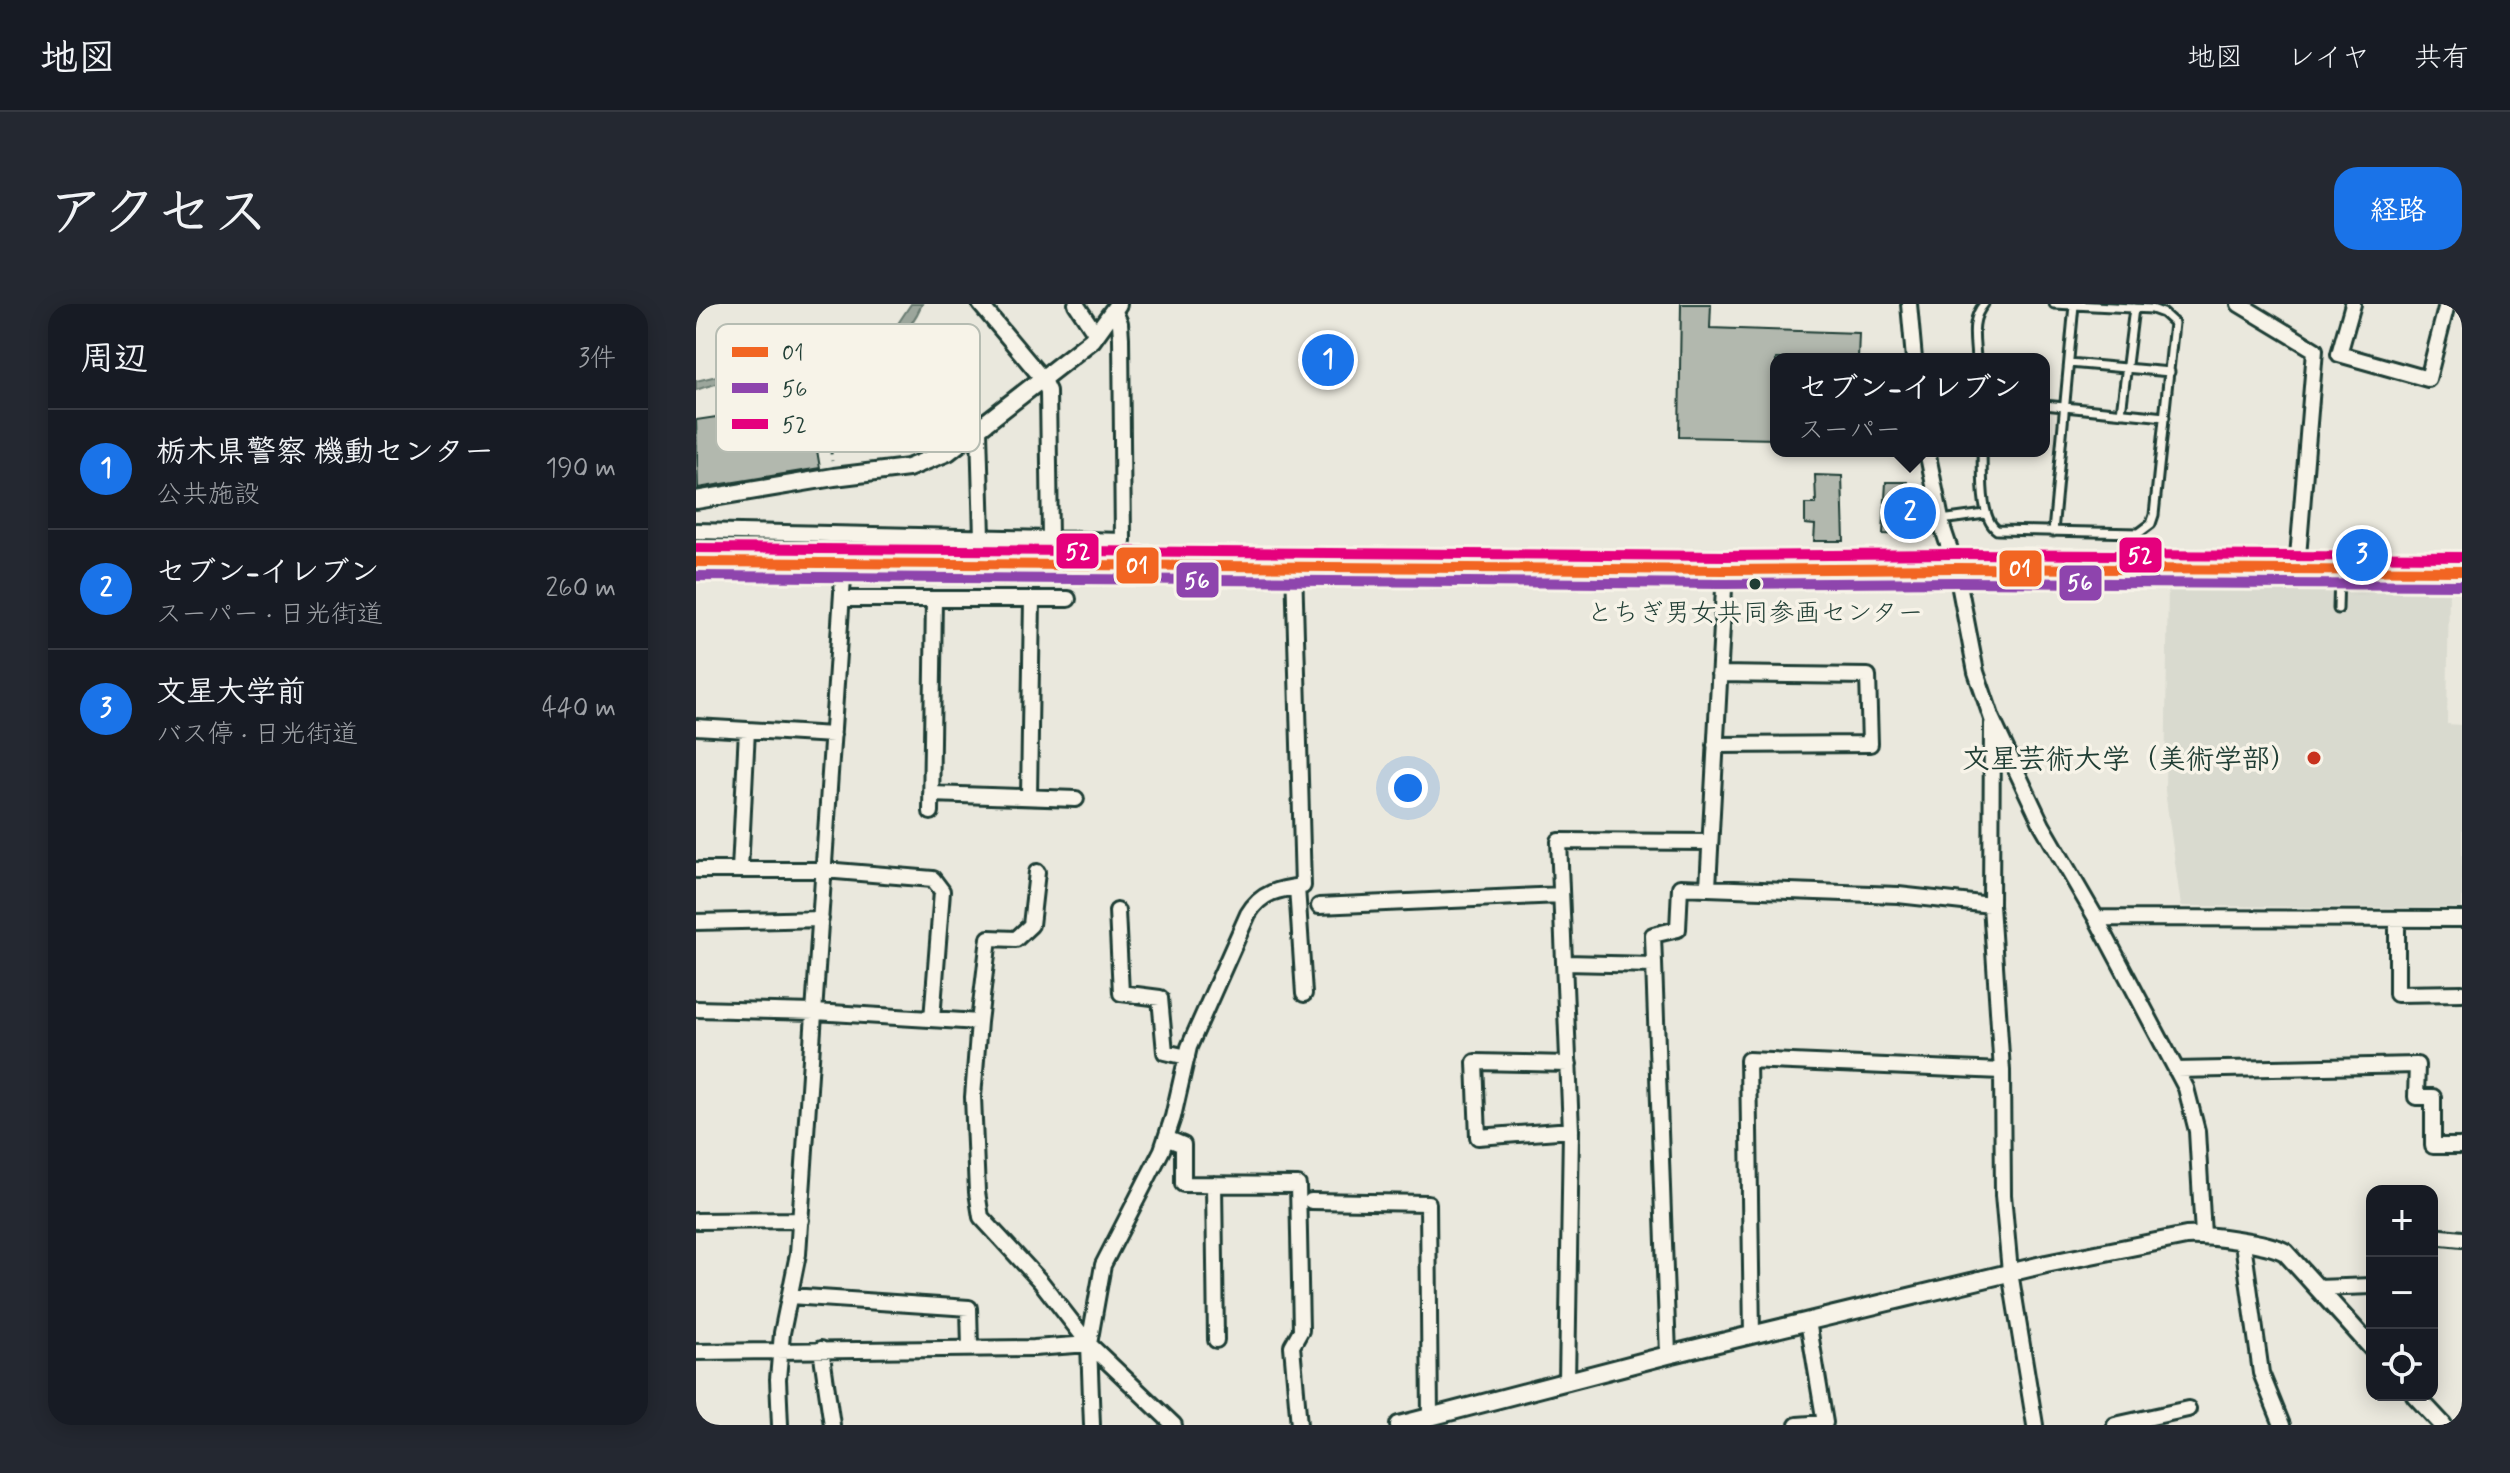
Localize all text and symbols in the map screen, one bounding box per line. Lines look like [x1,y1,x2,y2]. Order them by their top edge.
text: 地図 [40,35,116,84]
text: 地図 [2187,40,2243,77]
text: レイヤ [2287,40,2370,77]
text: 共有 [2414,40,2470,77]
button: 経路 [2334,167,2462,250]
text: アクセス [48,178,269,251]
legend [716,324,980,452]
pin: 1 [1302,330,1354,390]
text: 周辺 [80,337,148,382]
text: 01 [782,340,804,368]
text: 3件 [578,342,616,376]
popup [1770,353,2050,457]
text: セブン-イレブン [1798,369,2022,408]
text: 56 [782,376,807,404]
text: 52 [782,412,807,440]
text: スーパー [1798,414,1901,448]
text: 栃木県警察 機動センター [156,433,494,472]
text: 1 [100,452,112,486]
text: 190 m [546,452,616,486]
text: 公共施設 [156,478,260,512]
pin: 2 [1884,483,1936,543]
pin: 3 [2336,525,2388,585]
line badge: 52 [1055,532,1100,570]
line badge: 52 [2118,536,2163,574]
text: 52 [1066,539,1090,567]
text: 52 [2128,543,2152,571]
line badge: 01 [1115,546,1160,585]
line badge: 01 [1998,549,2043,588]
text: セブン-イレブン [156,553,379,592]
text: 01 [1126,553,1148,581]
text: 01 [2009,556,2031,584]
line badge: 56 [1175,561,1220,599]
line badge: 56 [2058,564,2103,602]
text: 56 [1184,568,1210,596]
text: 56 [2067,570,2093,598]
text: 2 [100,572,112,606]
text: 260 m [546,572,616,606]
marker: とちぎ男女共同参画センター [1747,576,1763,592]
place label: とちぎ男女共同参画センター [1587,597,1923,631]
text: スーパー · 日光街道 [156,598,383,632]
text: 文星大学前 [156,673,306,712]
text: 3 [100,692,112,726]
text: 440 m [542,692,616,726]
text: バス停 · 日光街道 [156,718,358,752]
place label: 文星芸術大学（美術学部） [1962,742,2298,779]
marker: 文星芸術大学（美術学部） [2305,749,2323,767]
your location [1388,768,1428,808]
map controls [2366,1185,2438,1401]
button: + [2366,1185,2438,1257]
button: − [2366,1257,2438,1329]
button: locate [2366,1329,2438,1401]

